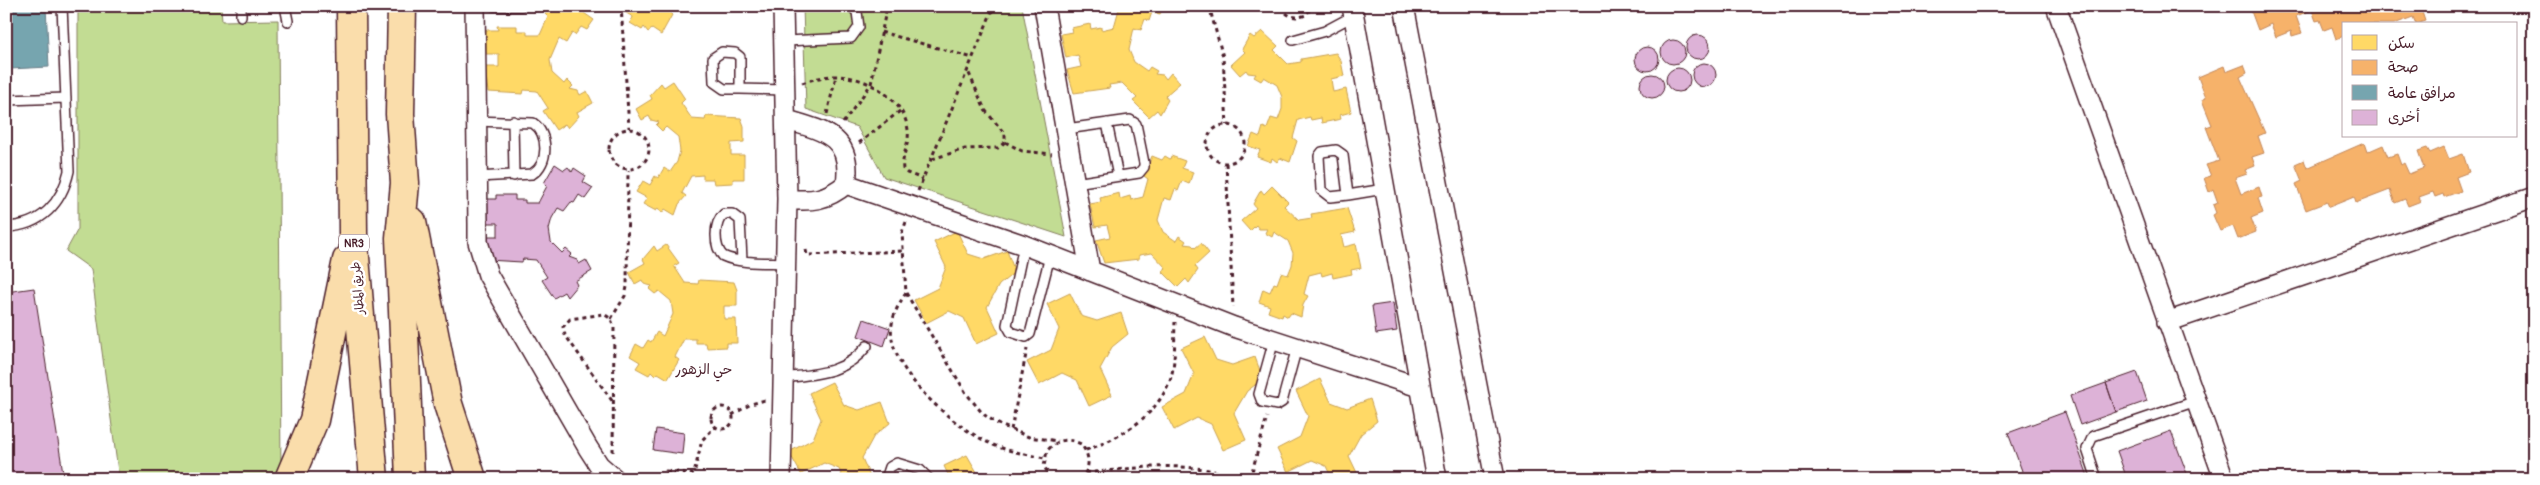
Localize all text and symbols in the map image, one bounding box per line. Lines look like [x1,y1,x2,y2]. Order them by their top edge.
legend [2342,22,2518,138]
text: سكن [2388,34,2415,53]
text: صحة [2388,58,2419,77]
text: مرافق عامة [2388,84,2456,103]
text: أخرى [2388,108,2420,127]
road number: NR3 [339,234,369,252]
street label: طريق المطار [348,261,368,316]
district label: حي الزهور [675,361,732,382]

